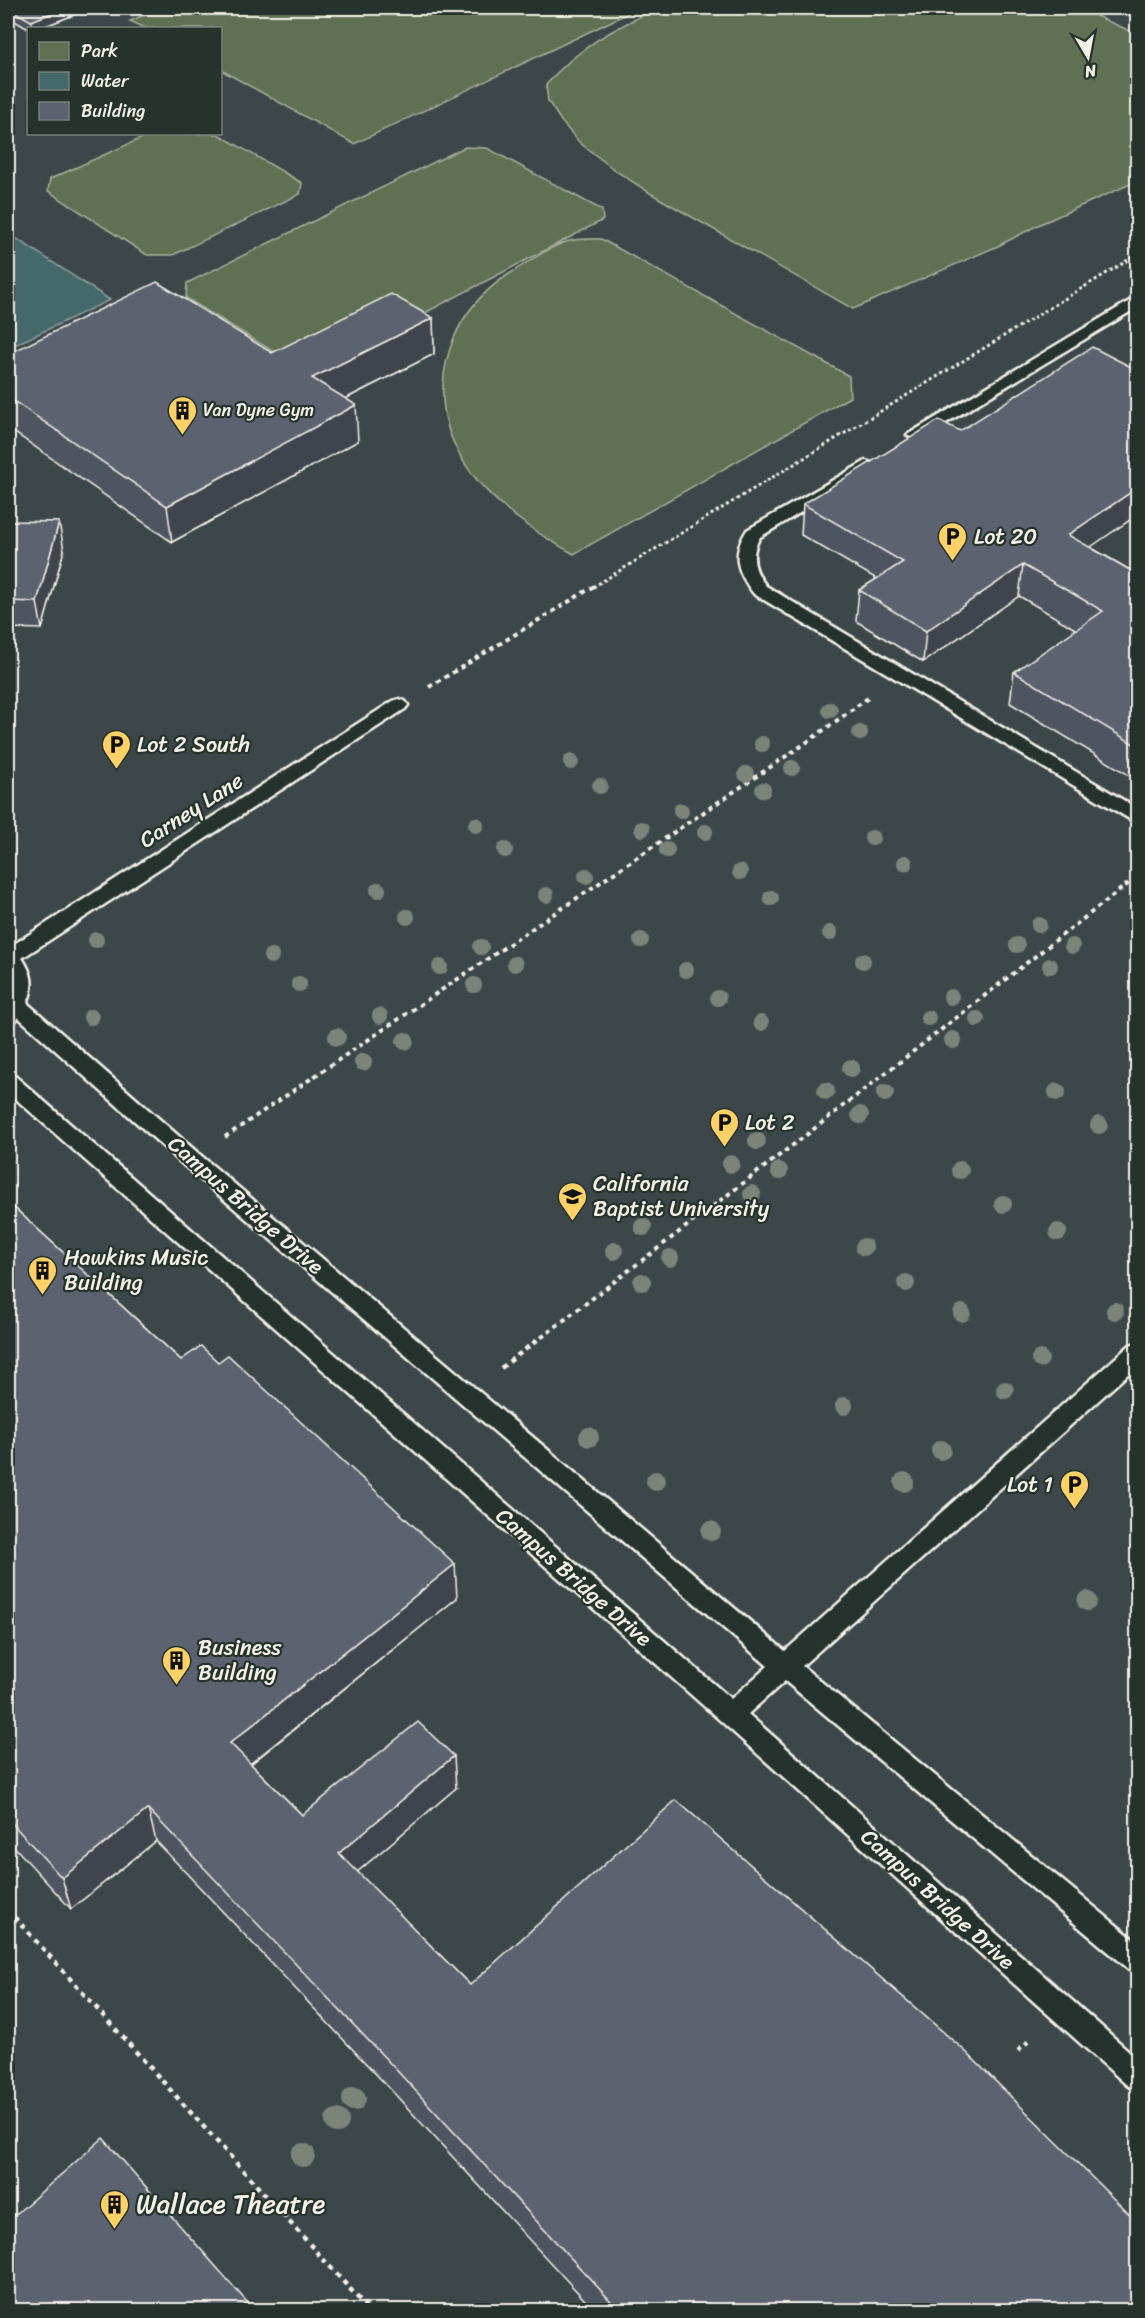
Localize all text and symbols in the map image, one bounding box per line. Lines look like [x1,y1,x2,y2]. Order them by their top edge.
legend [27,27,222,135]
north arrow [1058,27,1118,87]
text: Park [81,35,118,67]
text: N [1082,56,1099,87]
text: Water [81,65,130,97]
text: Building [81,95,145,127]
building icon: Van Dyne Gym [166,394,198,436]
place label: Van Dyne Gym [203,394,314,426]
place label: Lot 20 [974,517,1037,556]
parking icon: Lot 20 [937,520,969,562]
place label: Lot 2 South [137,725,250,764]
parking icon: Lot 2 South [100,728,132,770]
street label: Carney Lane [131,761,251,859]
place label: Lot 2 [745,1103,795,1142]
parking icon: Lot 2 [708,1106,740,1148]
street label: Campus Bridge Drive [159,1125,334,1285]
place label: California Baptist University [593,1164,770,1228]
school or university icon: California Baptist University [556,1180,588,1222]
place label: Hawkins Music Building [64,1238,208,1302]
building icon: Hawkins Music Building [27,1254,59,1296]
place label: Lot 1 [1007,1465,1053,1504]
parking icon: Lot 1 [1058,1468,1090,1510]
street label: Campus Bridge Drive [487,1497,662,1657]
place label: Business Building [198,1628,282,1692]
building icon: Business Building [161,1644,193,1686]
street label: Campus Bridge Drive [852,1818,1025,1980]
place label: Wallace Theatre [136,2180,325,2228]
building icon: Wallace Theatre [99,2188,131,2230]

